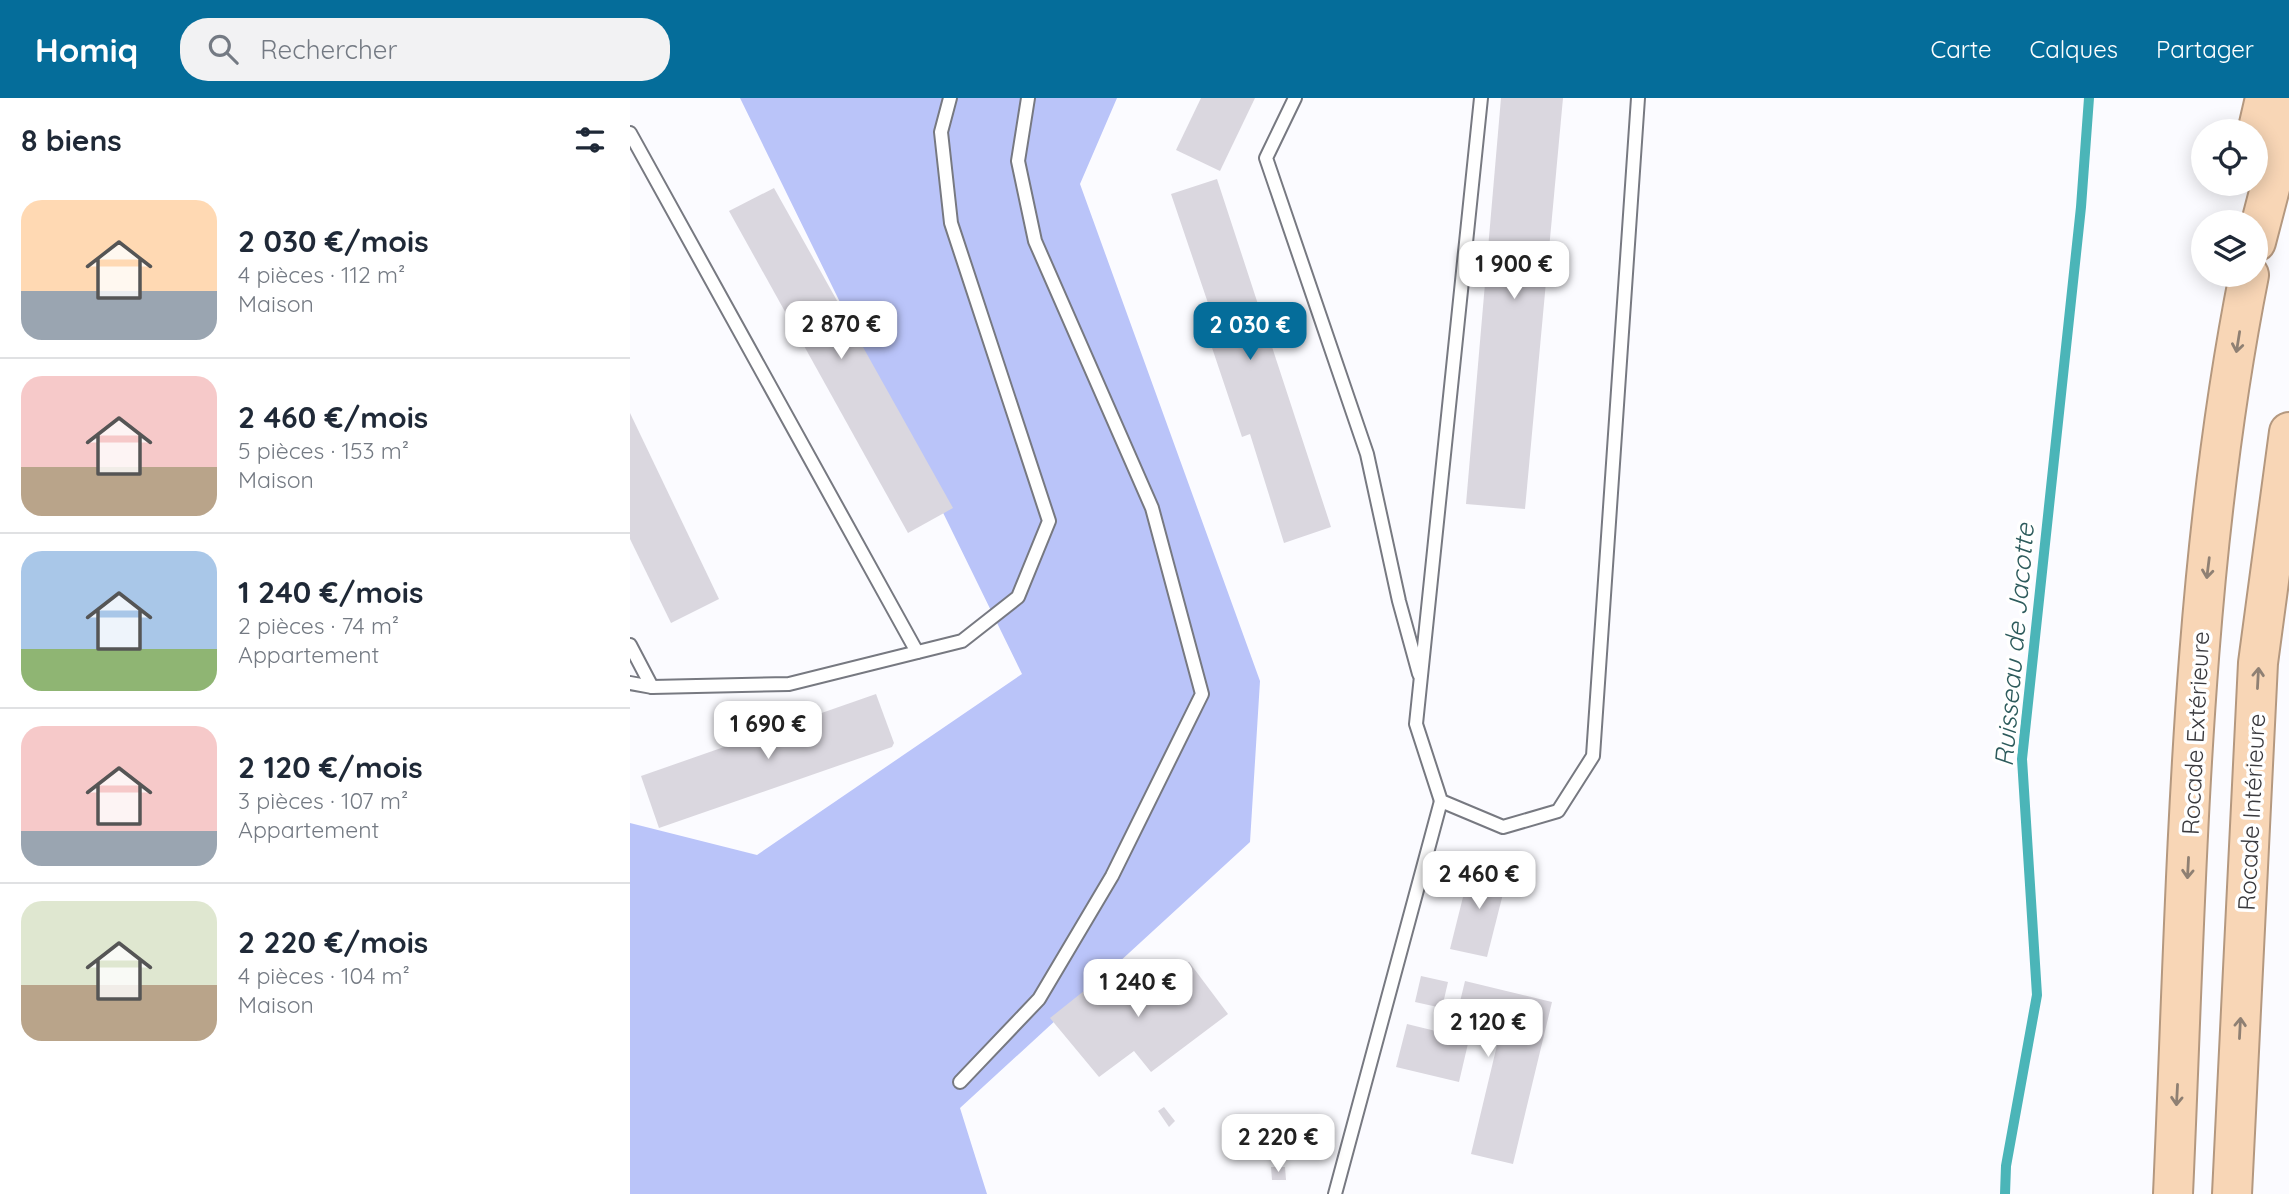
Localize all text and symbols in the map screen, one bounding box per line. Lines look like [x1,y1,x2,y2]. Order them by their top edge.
search box [180,18,670,81]
text: Homiq [35,29,138,70]
icon: search [204,30,242,68]
text: Rechercher [260,33,398,66]
text: Carte [1930,34,1992,64]
text: Calques [2030,34,2118,64]
text: Partager [2156,34,2254,64]
map controls [2191,119,2268,287]
button: locate [2191,119,2268,196]
text: 8 biens [21,121,122,159]
icon: filters [571,121,609,159]
button: layers [2191,210,2268,287]
text: 2 030 €/mois [238,222,429,260]
icon: home [77,228,161,312]
pin: 1 900 € [1449,242,1579,301]
text: 1 900 € [1475,249,1553,278]
text: 4 pièces · 112 m² [238,260,405,289]
text: Maison [238,289,314,318]
pin: 2 870 € [776,302,906,361]
pin: 2 030 € [1185,302,1315,362]
text: 2 870 € [801,309,881,338]
text: 2 030 € [1210,310,1290,339]
one-way arrow [2231,330,2244,353]
text: 2 460 €/mois [238,398,428,436]
icon: home [77,404,161,488]
text: 5 pièces · 153 m² [238,436,409,465]
text: Maison [238,465,314,494]
water label: Ruisseau de Jacotte [1987,521,2041,768]
one-way arrow [2202,556,2215,578]
text: 1 240 €/mois [238,573,423,611]
icon: home [77,579,161,663]
text: 2 pièces · 74 m² [238,611,399,640]
street label: Rocade Extérieure [2175,630,2215,836]
text: Appartement [238,640,379,669]
one-way arrow [2251,667,2264,690]
pin: 1 690 € [703,702,833,761]
text: 1 690 € [730,709,806,738]
street label: Rocade Intérieure [2231,713,2271,911]
text: 2 120 €/mois [238,748,423,786]
icon: home [77,754,161,838]
text: 3 pièces · 107 m² [238,786,408,815]
text: Appartement [238,815,379,844]
pin: 2 460 € [1414,852,1544,911]
one-way arrow [2181,856,2194,879]
text: 2 460 € [1439,859,1519,888]
text: 2 220 €/mois [238,923,428,961]
icon: home [77,929,161,1013]
pin: 1 240 € [1073,960,1203,1019]
text: 4 pièces · 104 m² [238,961,410,990]
text: 1 240 € [1100,967,1176,996]
text: Maison [238,990,314,1019]
pin: 2 120 € [1423,1000,1553,1059]
text: 2 120 € [1450,1007,1526,1036]
one-way arrow [2234,1017,2247,1040]
one-way arrow [2171,1083,2184,1106]
pin: 2 220 € [1213,1114,1343,1174]
text: 2 220 € [1238,1122,1318,1151]

